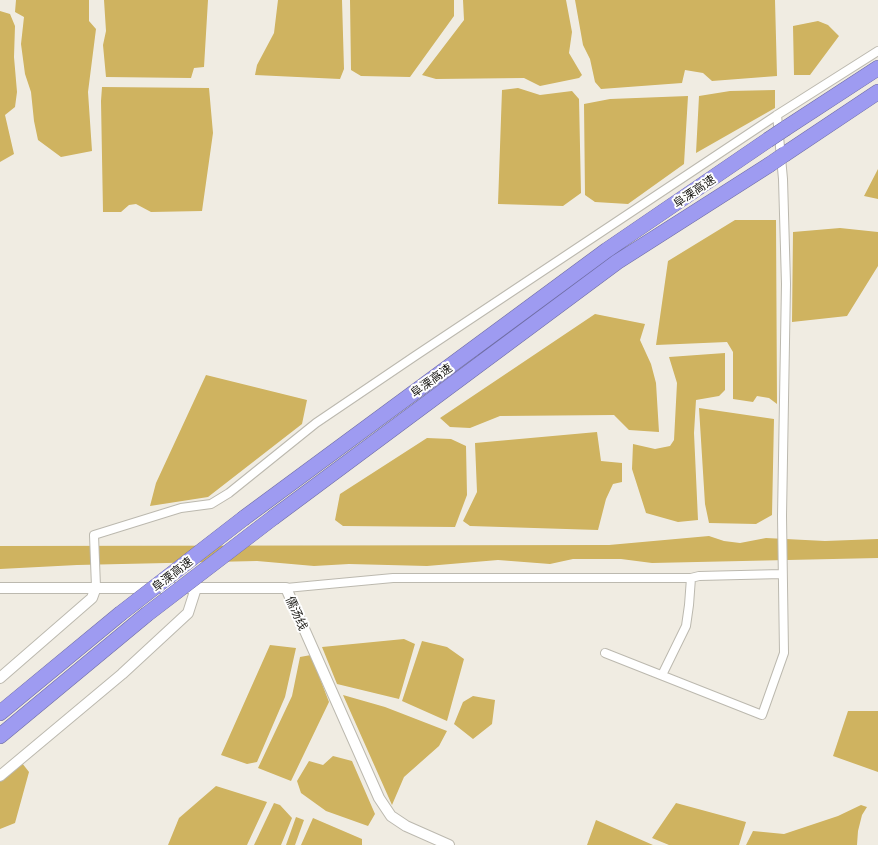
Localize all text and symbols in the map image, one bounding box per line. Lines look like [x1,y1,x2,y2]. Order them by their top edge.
street label: 阜溧高速 [670,172,718,210]
street label: 阜溧高速 [407,360,455,400]
street label: 阜溧高速 [149,554,195,594]
street label: 儒汤线 [283,594,311,632]

